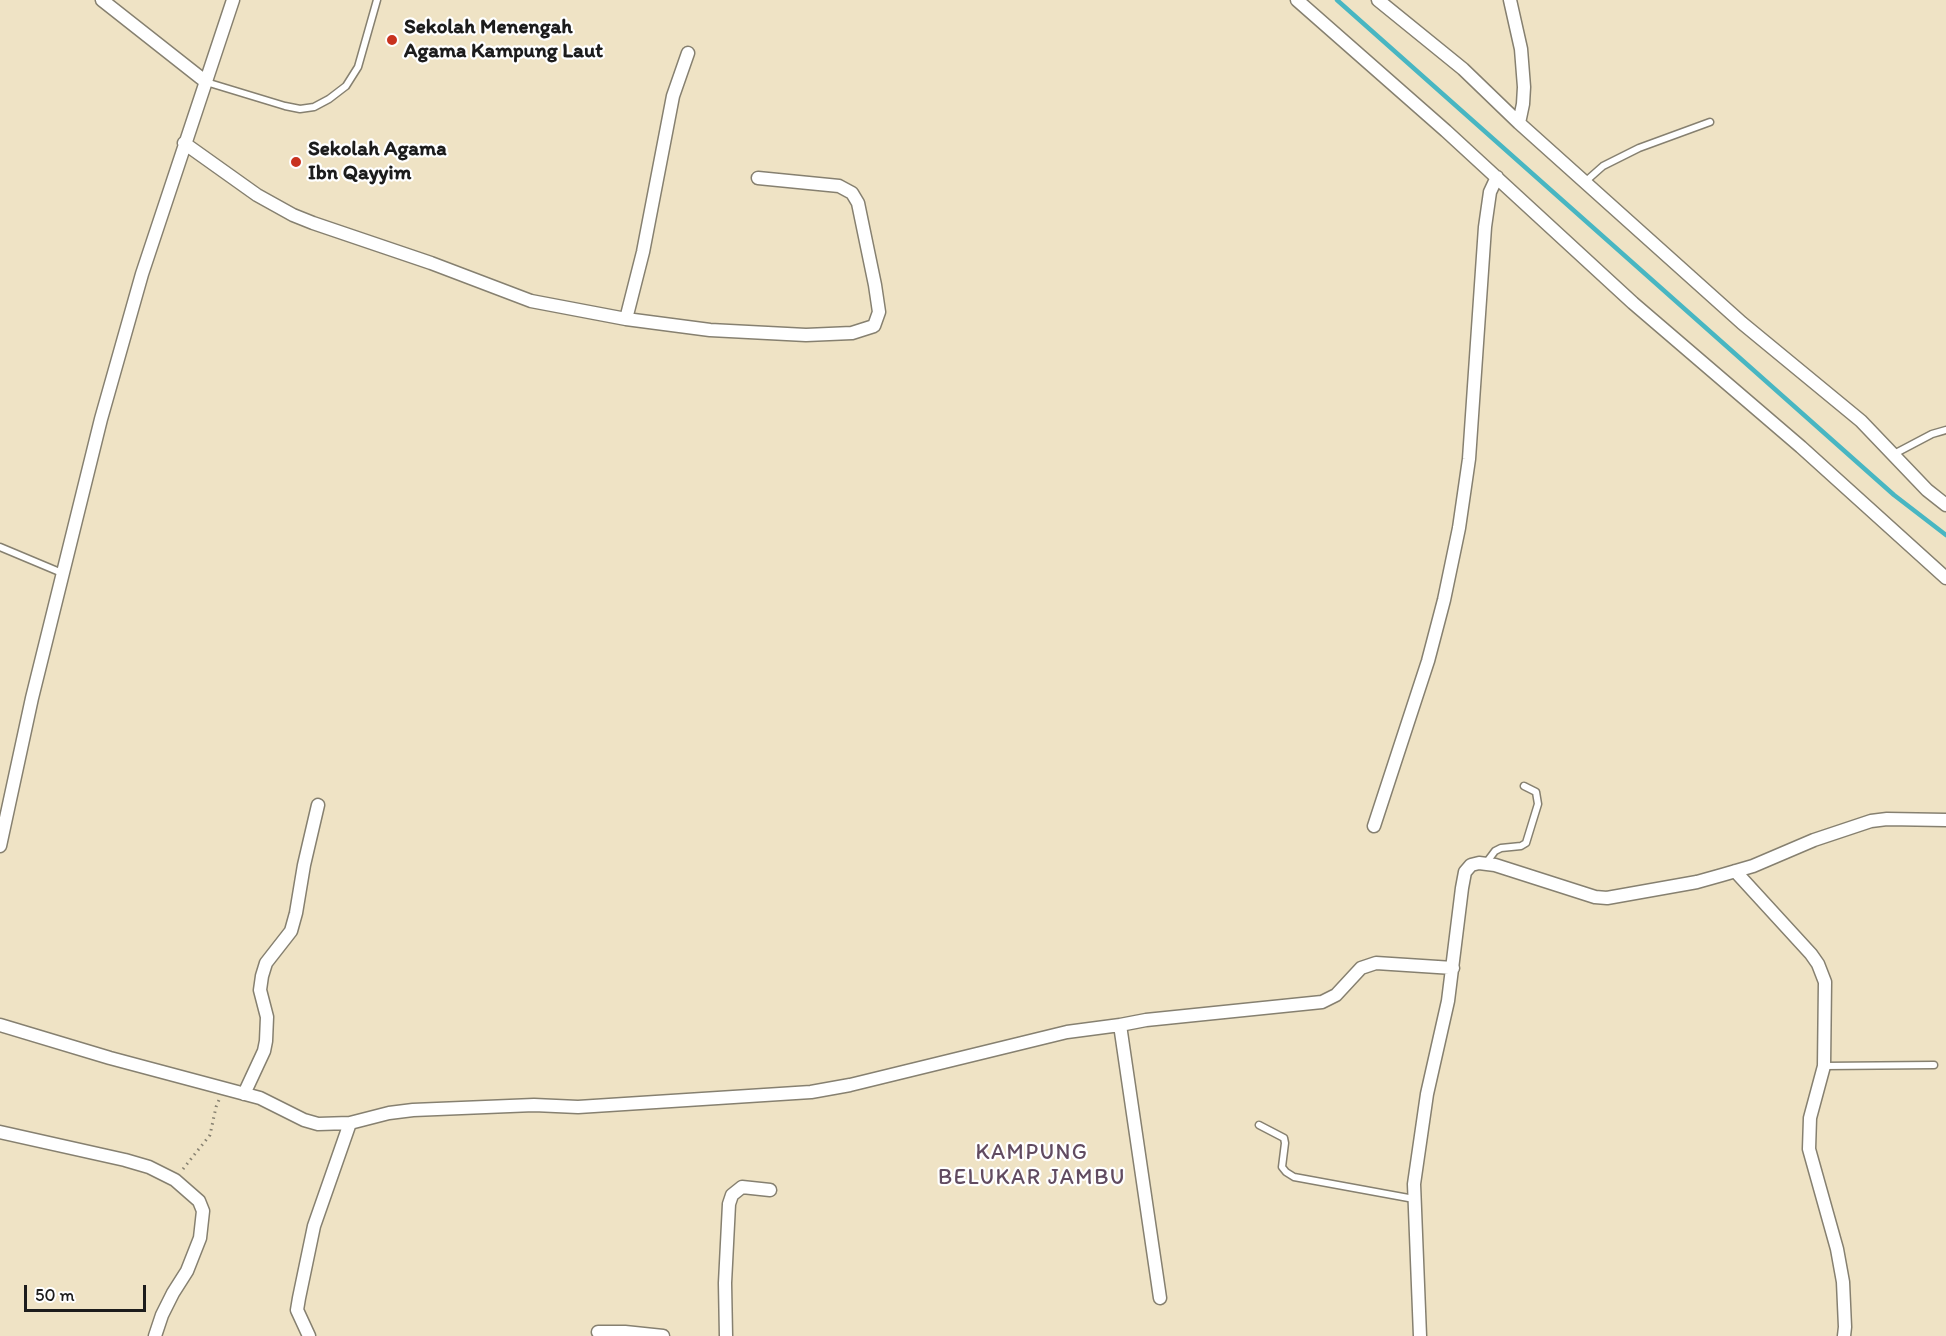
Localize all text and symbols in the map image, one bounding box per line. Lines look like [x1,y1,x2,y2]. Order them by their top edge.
place label: Sekolah Menengah Agama Kampung Laut [404,15,603,65]
marker: Sekolah Menengah Agama Kampung Laut [385,33,399,47]
place label: Sekolah Agama Ibn Qayyim [308,137,446,187]
marker: Sekolah Agama Ibn Qayyim [289,155,303,169]
district label: KAMPUNG BELUKAR JAMBU [937,1140,1127,1192]
scale bar [27,1273,148,1311]
text: 50 m [35,1284,75,1306]

